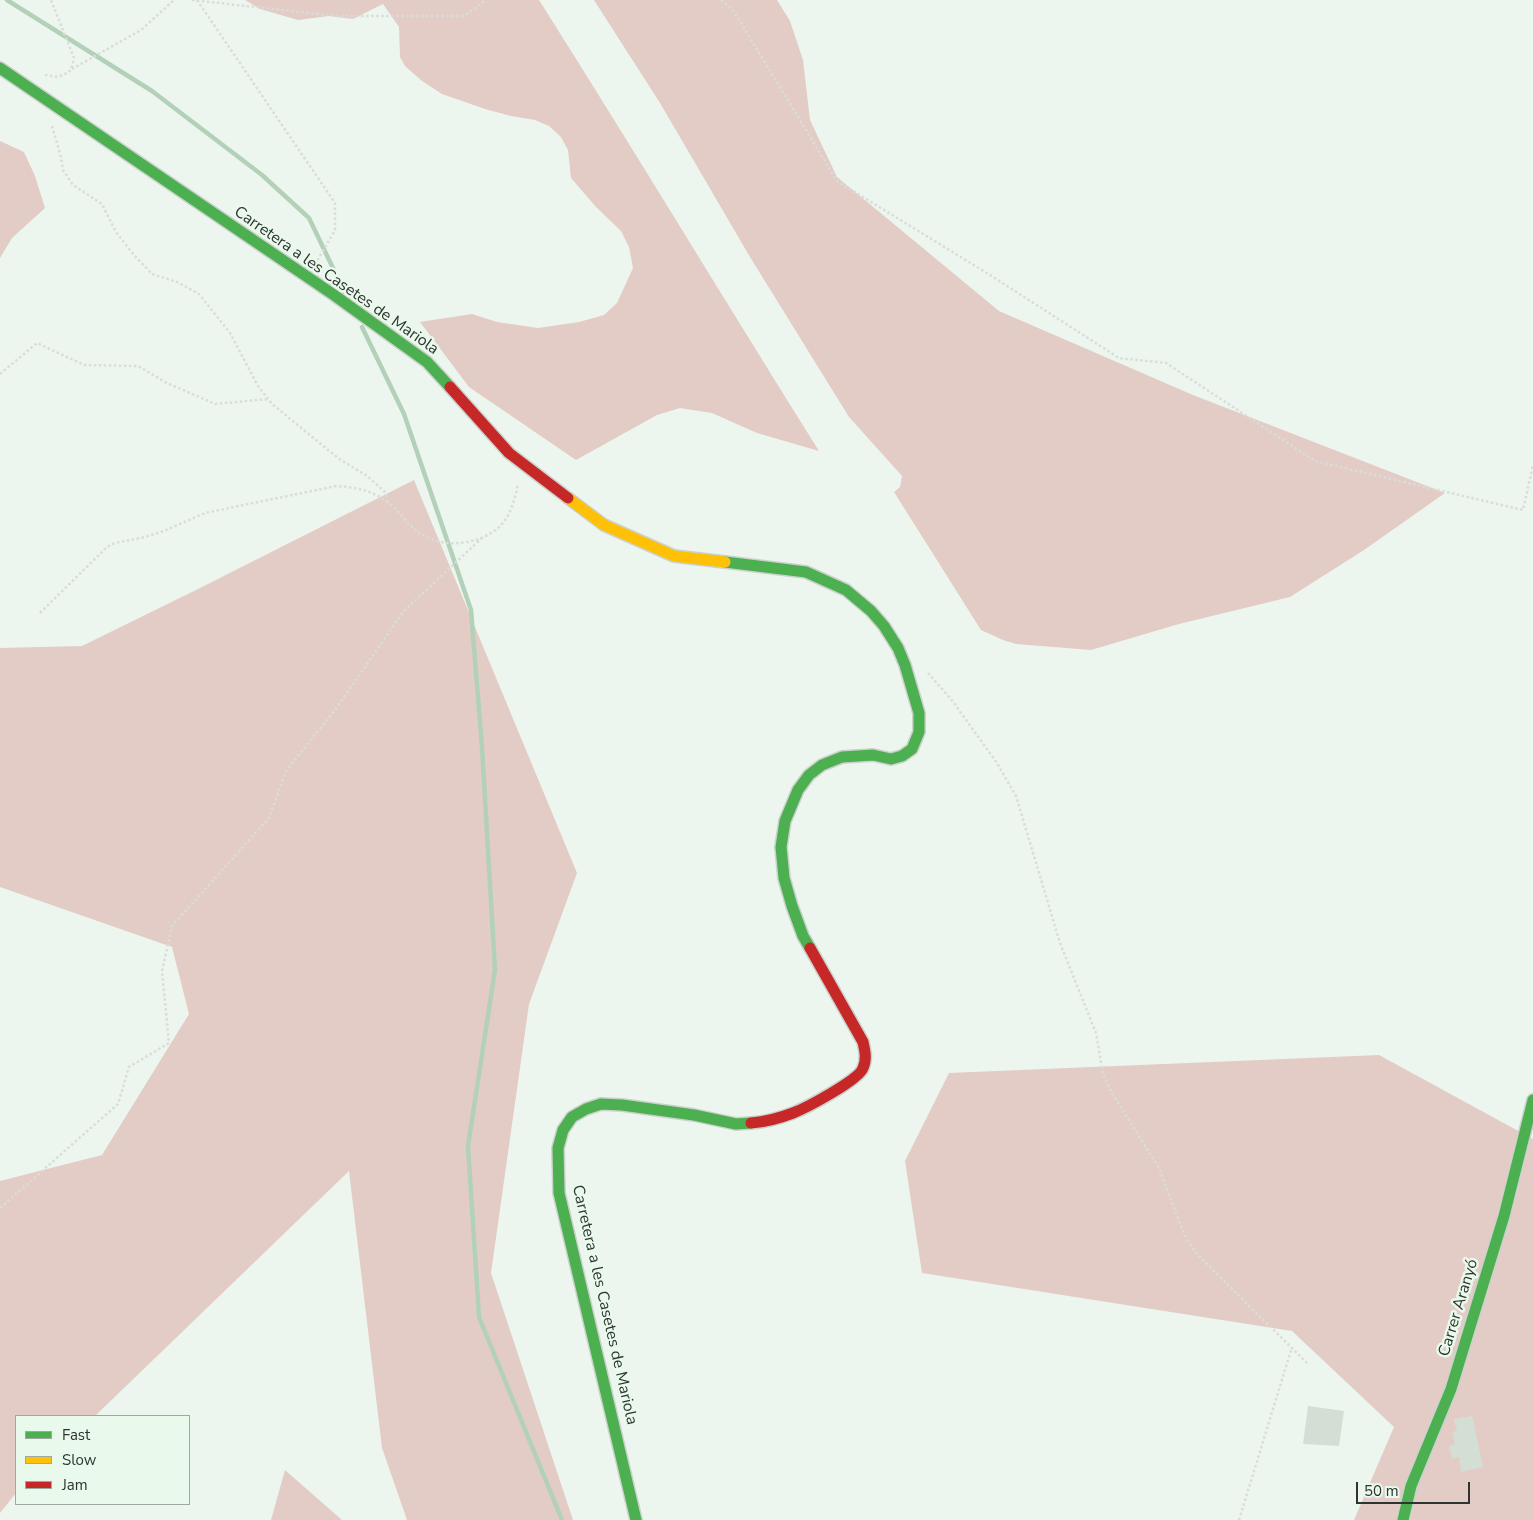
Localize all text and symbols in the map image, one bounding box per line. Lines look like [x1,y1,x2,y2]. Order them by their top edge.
street label: Carretera a les Casetes de Mariola [230,203,442,359]
street label: Carretera a les Casetes de Mariola [567,1183,641,1427]
street label: Carrer Aranyó [1435,1257,1483,1359]
legend [15,1415,190,1505]
text: Fast [62,1425,90,1445]
text: Slow [62,1450,96,1470]
scale bar [1358,1472,1472,1504]
text: Jam [62,1475,88,1495]
text: 50 m [1364,1481,1399,1501]

